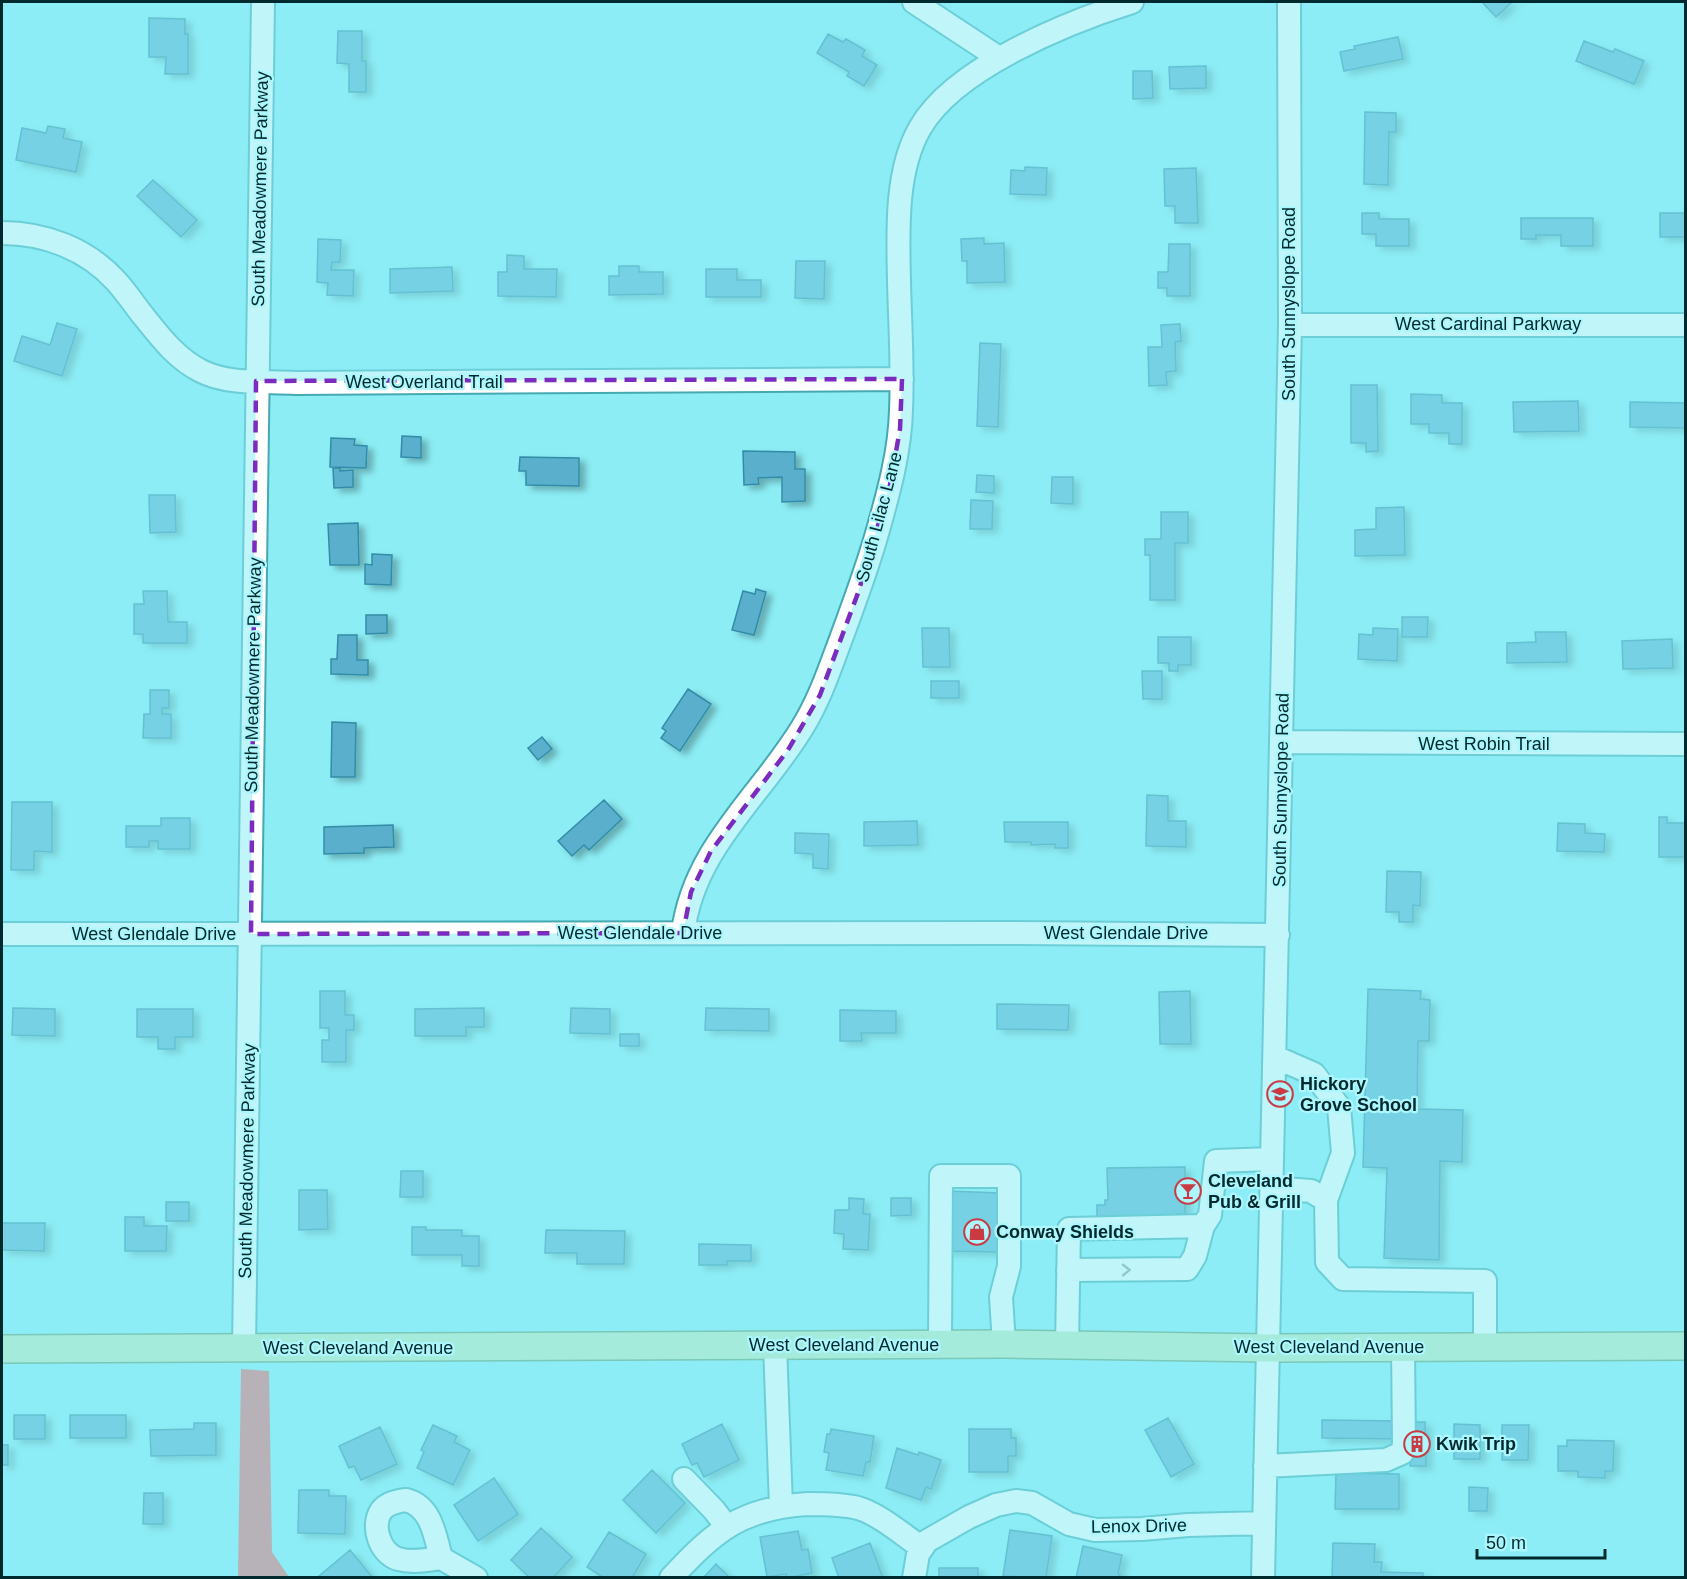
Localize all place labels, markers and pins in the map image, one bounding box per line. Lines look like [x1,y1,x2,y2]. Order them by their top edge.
place label: Hickory Grove School [1300,1074,1417,1115]
school or university icon: Hickory Grove School [1265,1079,1295,1109]
place label: Cleveland Pub & Grill [1208,1171,1301,1212]
bar icon: Cleveland Pub & Grill [1173,1176,1203,1206]
shop icon: Conway Shields [962,1217,992,1247]
place label: Conway Shields [996,1222,1134,1242]
building icon: Kwik Trip [1402,1429,1432,1459]
place label: Kwik Trip [1436,1434,1516,1454]

